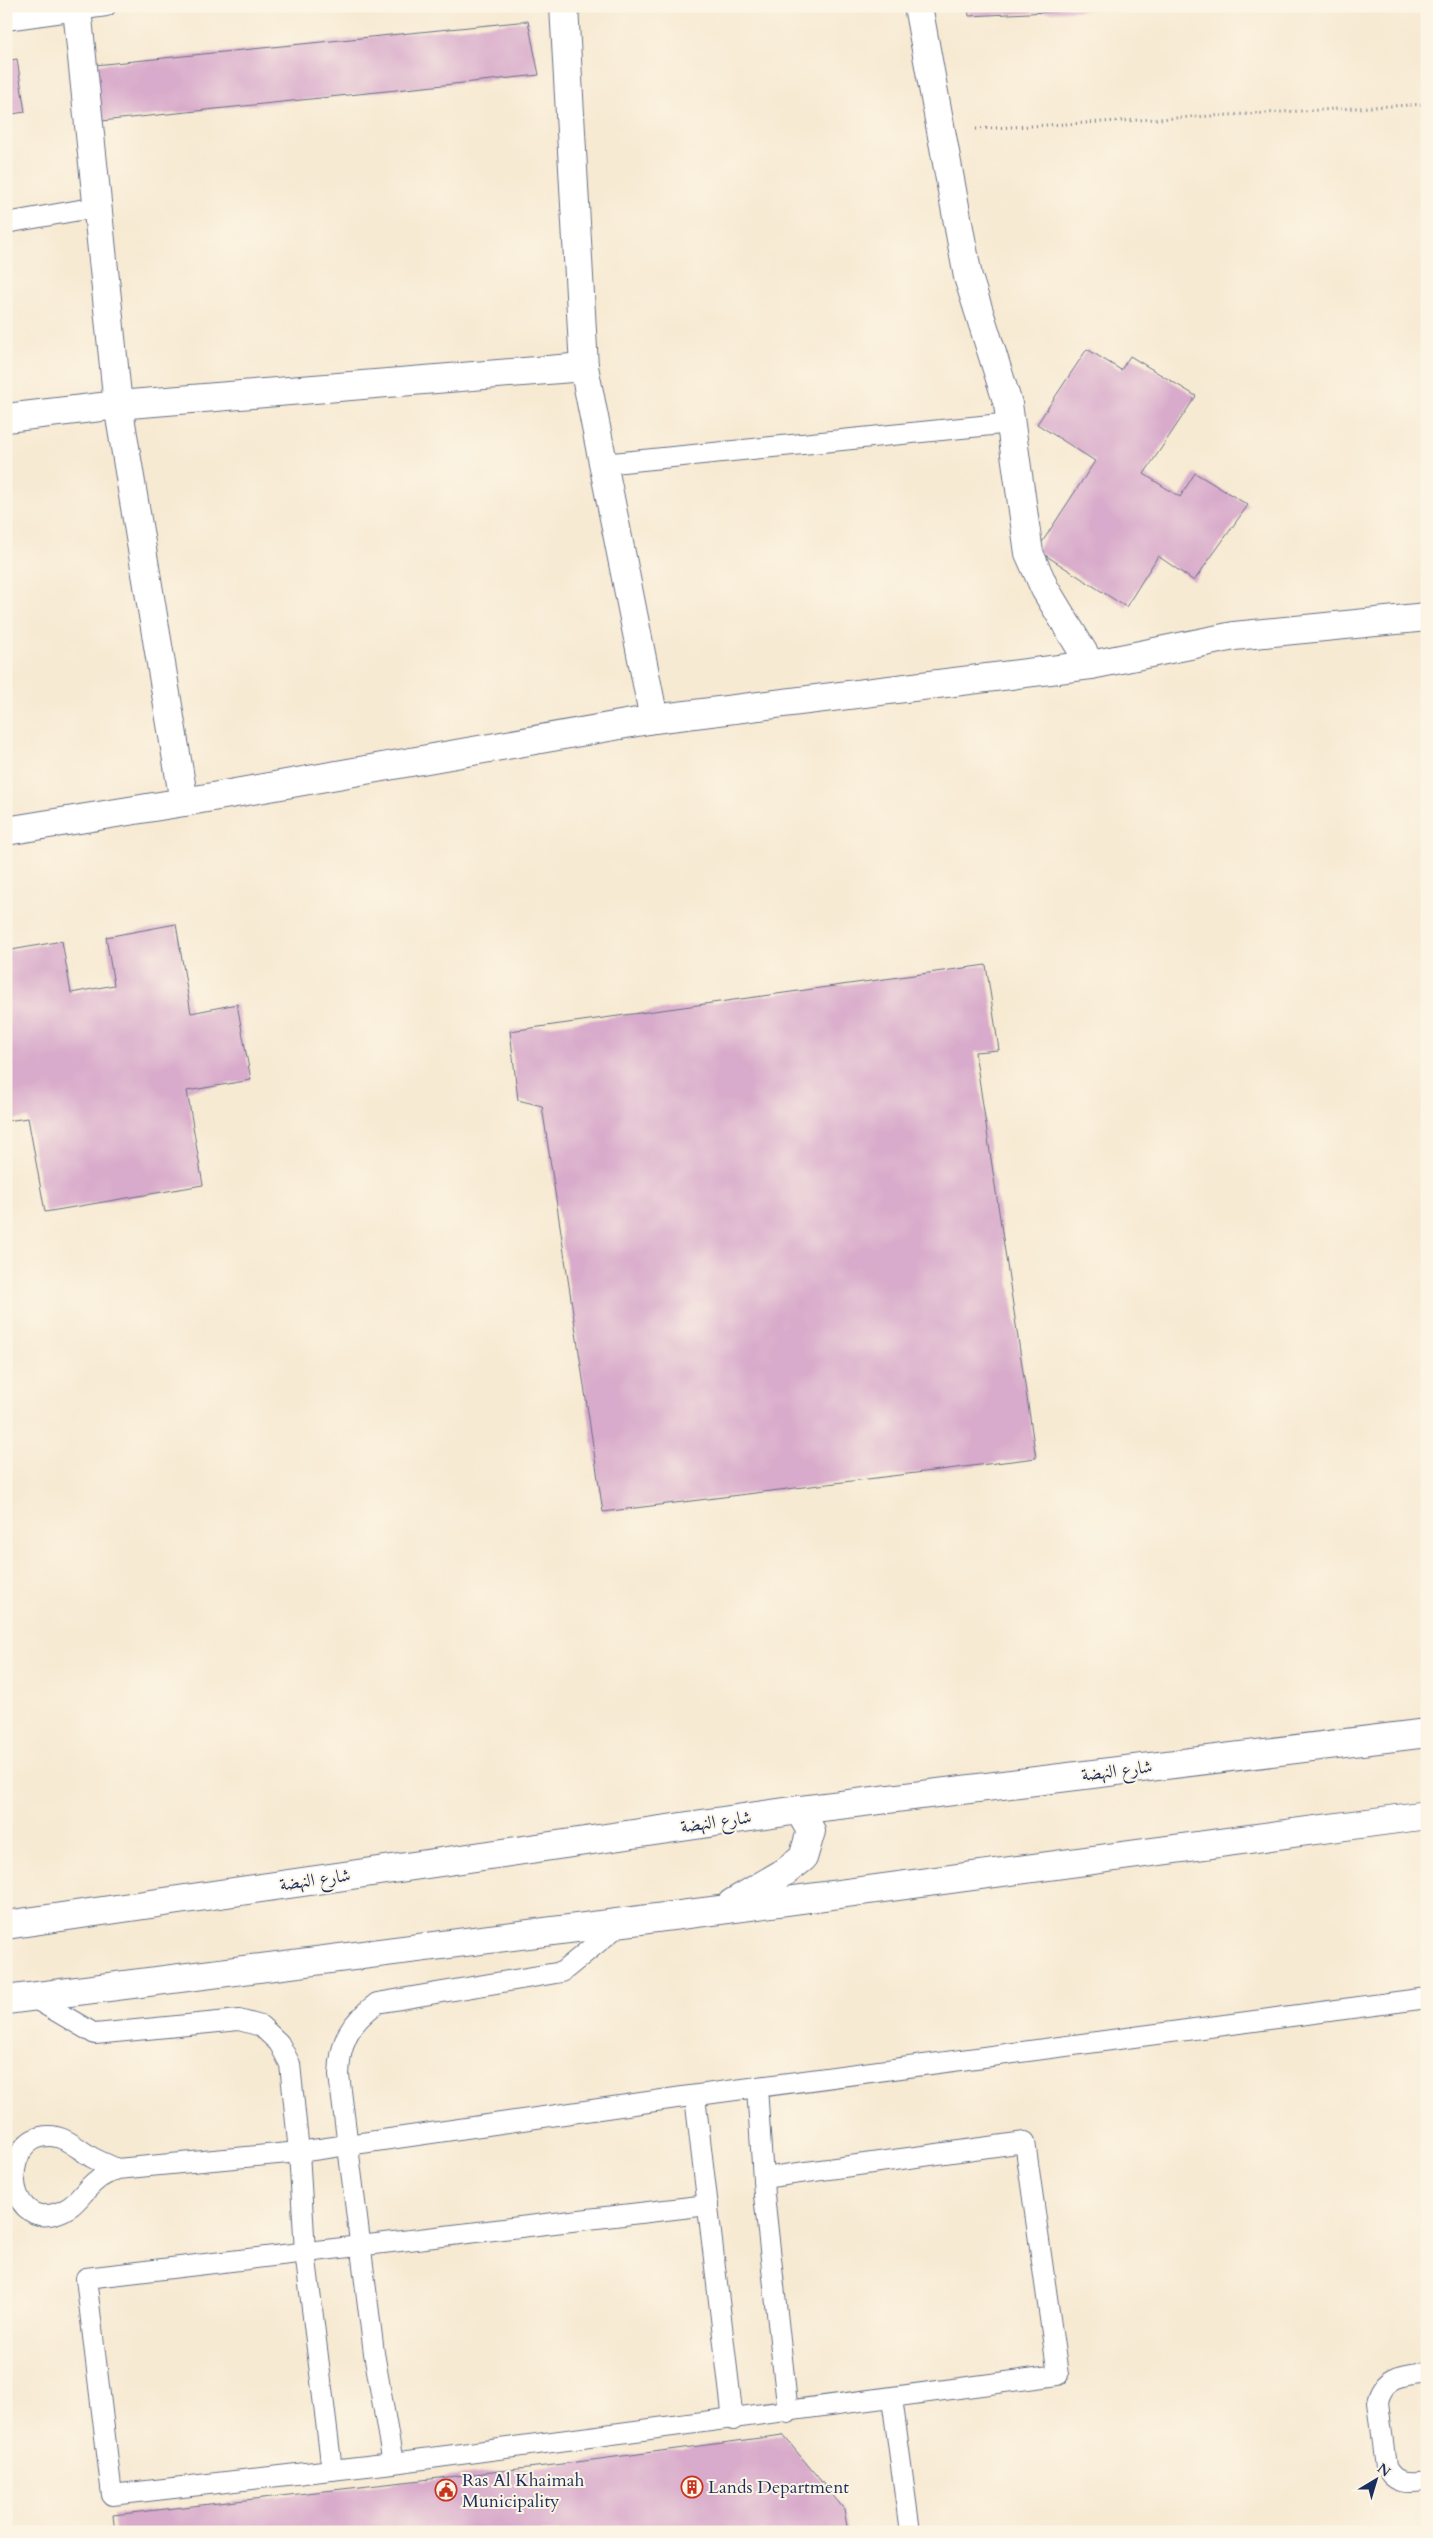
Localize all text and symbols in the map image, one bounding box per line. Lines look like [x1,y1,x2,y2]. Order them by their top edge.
street label: شارع النهضة [1080,1754,1154,1790]
street label: شارع النهضة [679,1805,753,1841]
street label: شارع النهضة [278,1863,352,1899]
north arrow [1350,2456,1400,2506]
text: N [1373,2459,1394,2481]
place label: Ras Al Khaimah Municipality [462,2468,584,2514]
building icon: Lands Department [680,2475,704,2499]
place label: Lands Department [708,2475,849,2500]
public building icon: Ras Al Khaimah Municipality [434,2478,458,2502]

